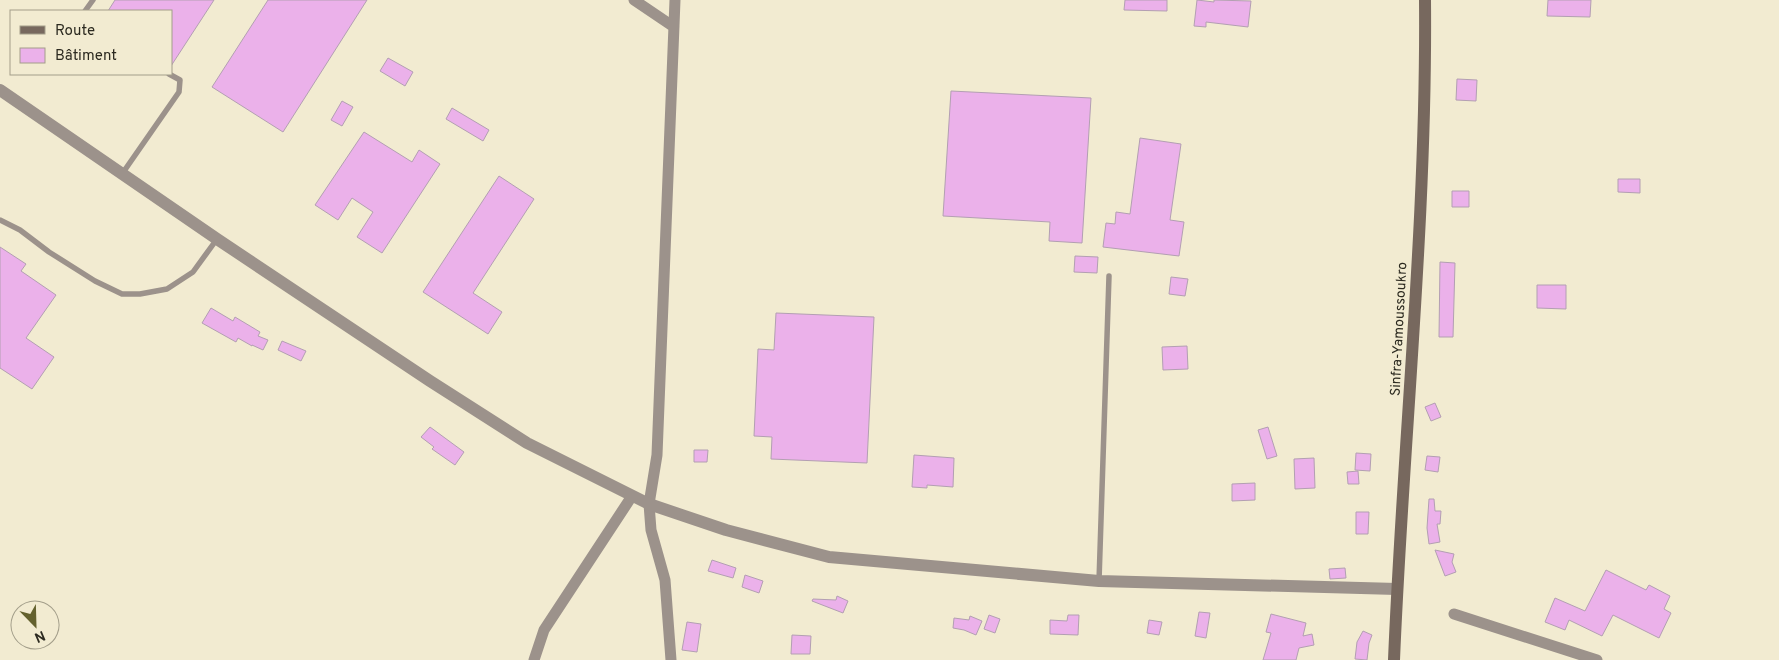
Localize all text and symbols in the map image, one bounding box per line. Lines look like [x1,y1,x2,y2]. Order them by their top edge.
legend [10,10,172,75]
text: Route [55,22,95,41]
text: Bâtiment [55,47,117,66]
street label: Sinfra-Yamoussoukro [1387,261,1412,397]
north arrow [10,600,60,650]
text: N [32,626,47,645]

